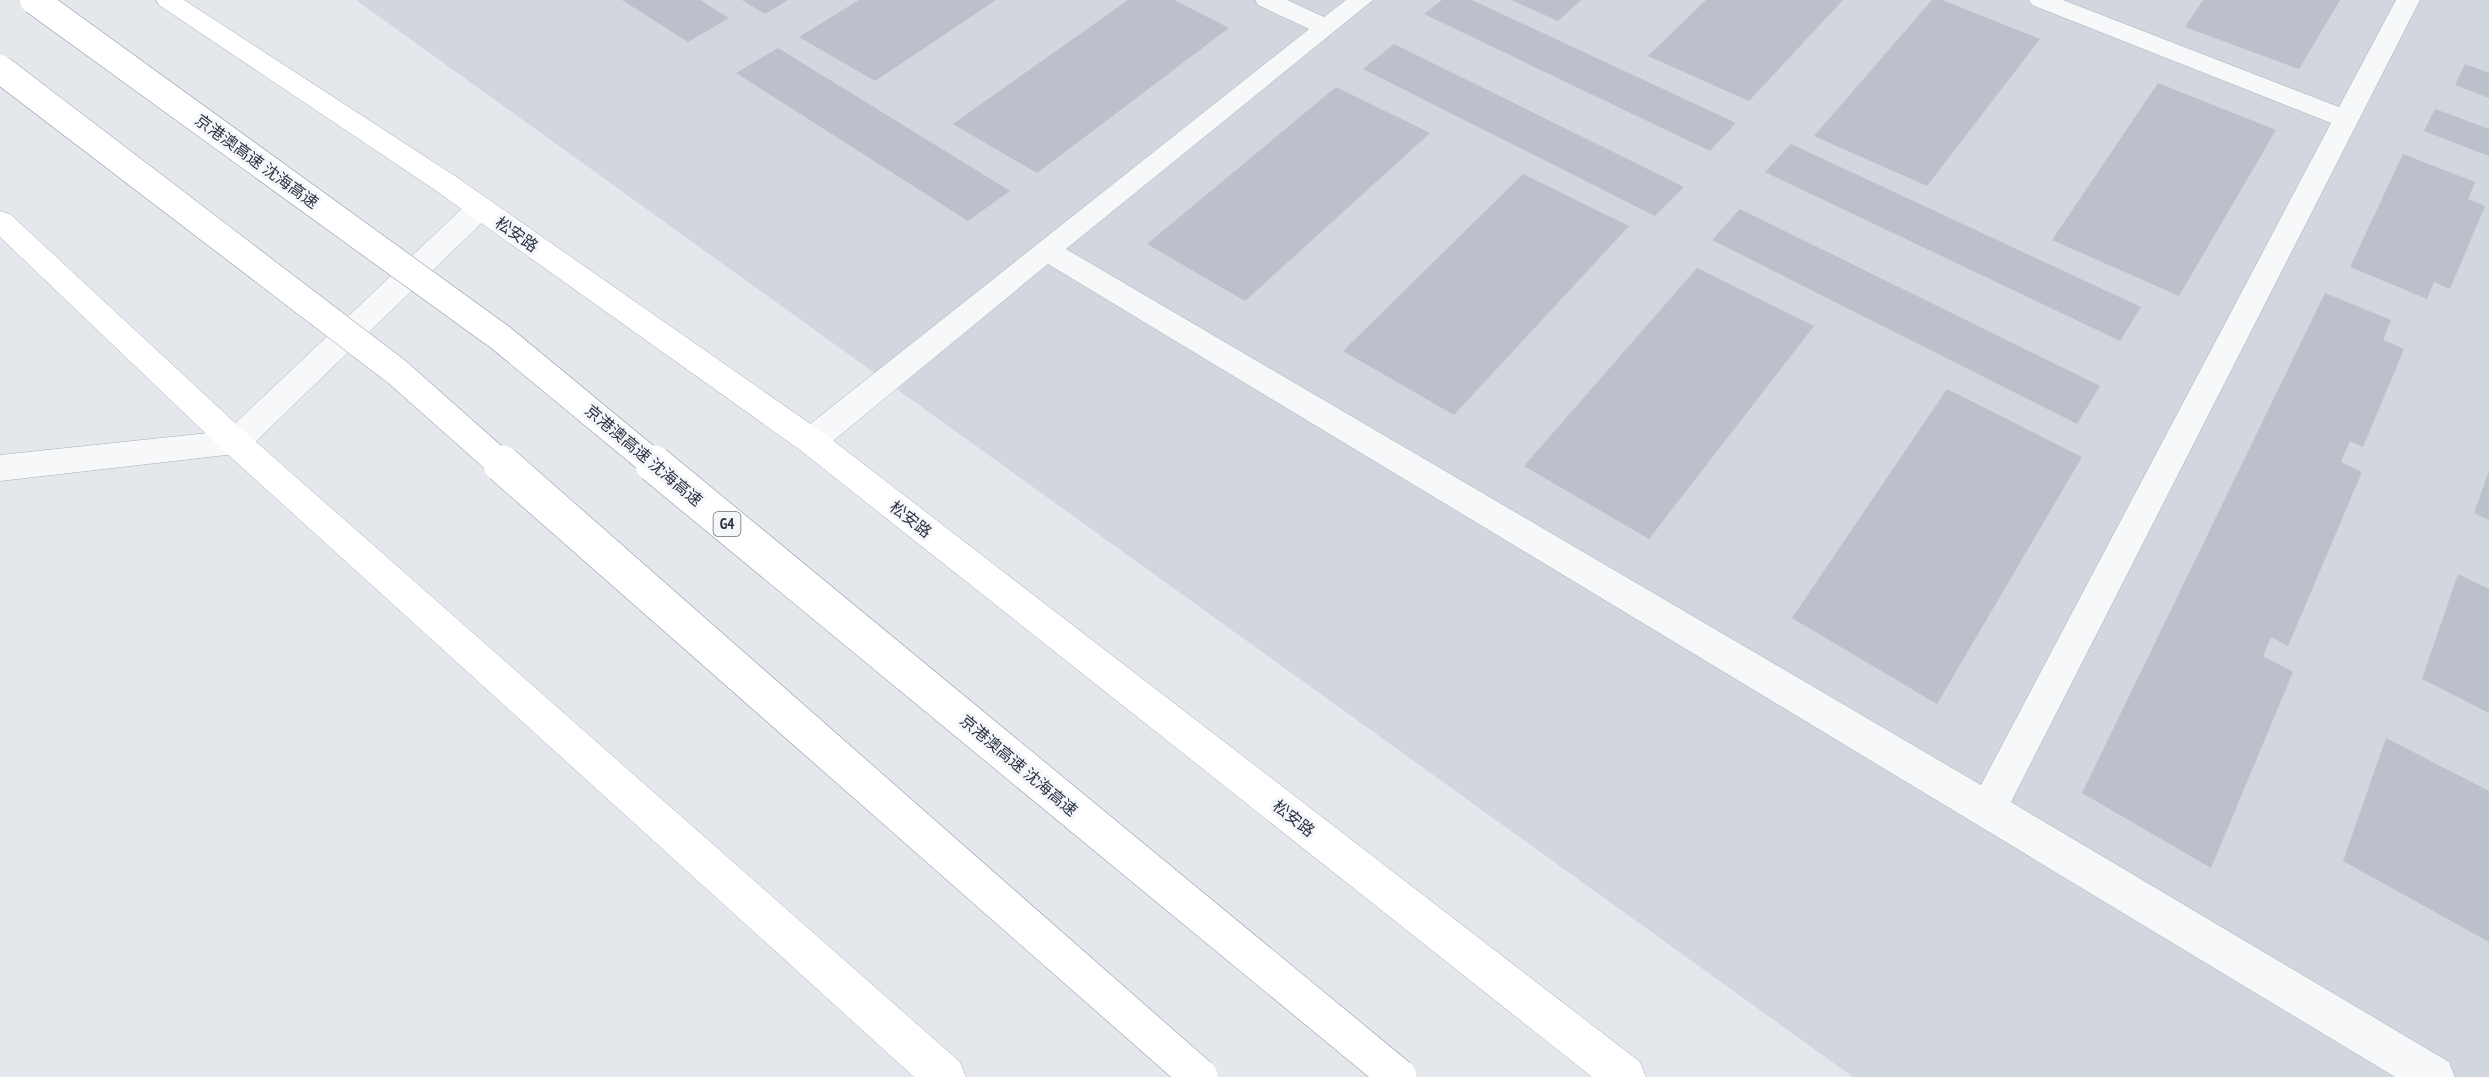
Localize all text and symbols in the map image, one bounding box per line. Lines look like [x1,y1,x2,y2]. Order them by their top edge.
street label: 京港澳高速 沈海高速 [191,110,323,212]
street label: 松安路 [492,212,542,256]
street label: 京港澳高速 沈海高速 [581,400,707,510]
street label: 松安路 [886,496,936,542]
road number: G4 [714,512,740,536]
street label: 京港澳高速 沈海高速 [956,710,1082,820]
street label: 松安路 [1269,795,1319,841]

